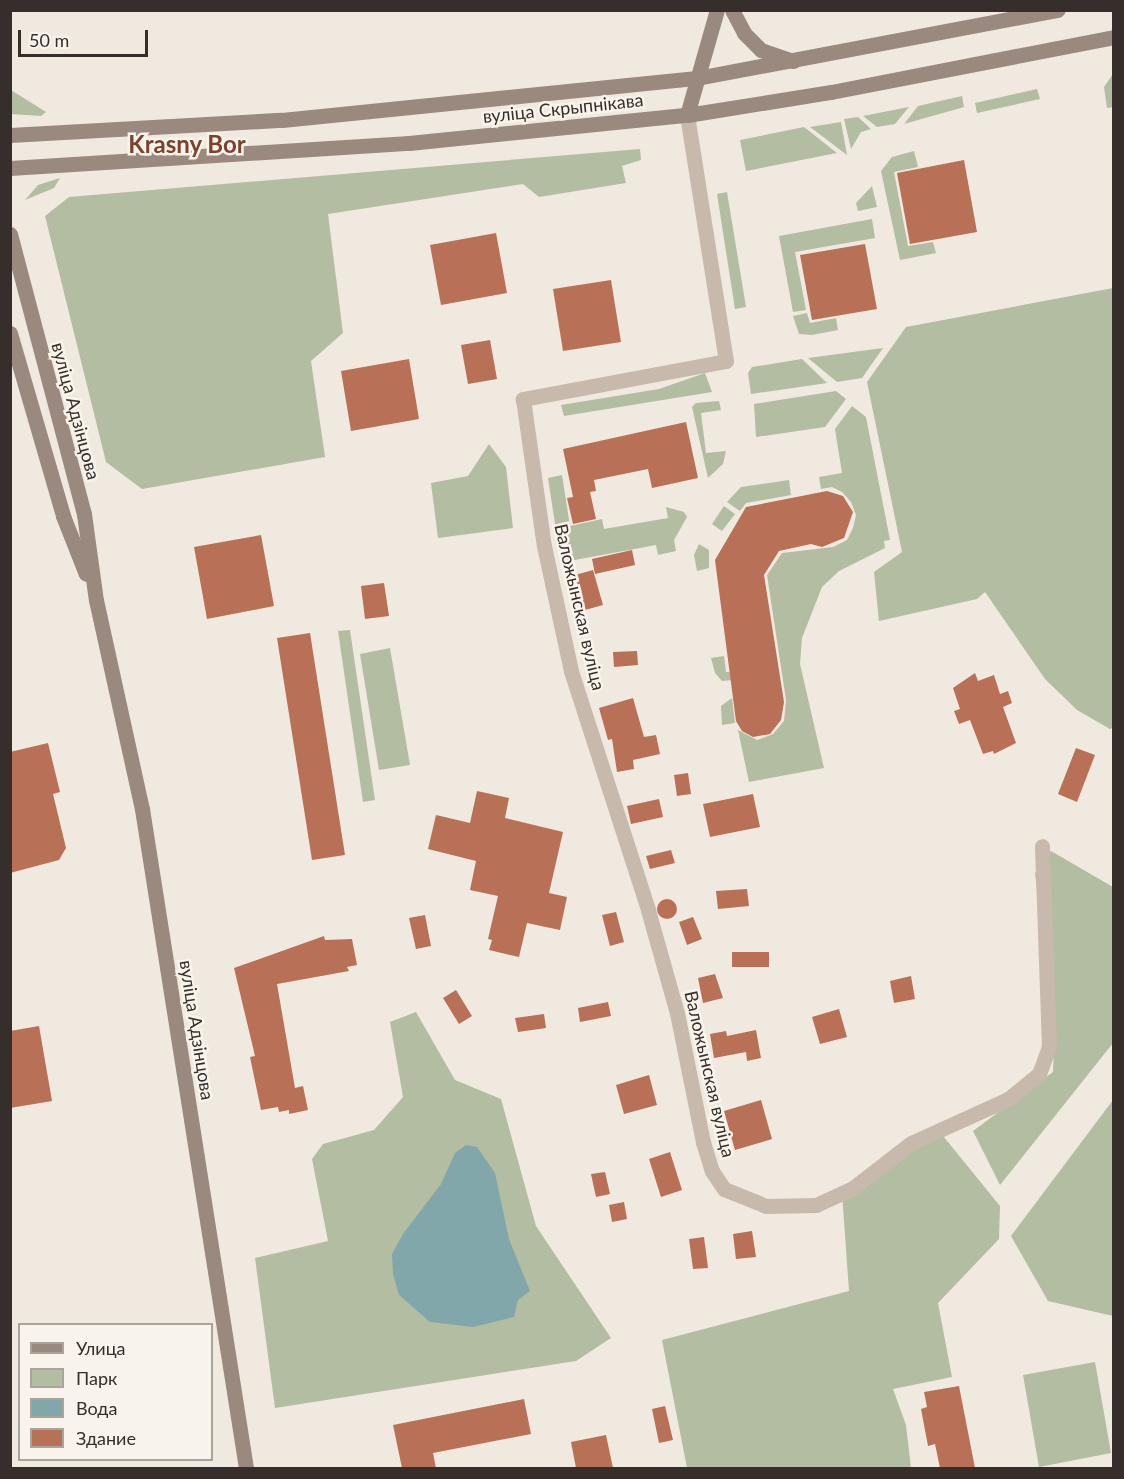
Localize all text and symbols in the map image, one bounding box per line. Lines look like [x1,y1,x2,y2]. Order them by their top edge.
scale bar [21,18,152,56]
text: 50 m [29,29,69,51]
street label: вуліца Скрыпнікава [482,89,644,127]
district label: Krasny Bor [128,130,246,158]
street label: вуліца Адзінцова [47,340,105,482]
street label: Валожынская вуліца [550,522,610,692]
street label: вуліца Адзінцова [175,959,219,1101]
street label: Валожынская вуліца [680,989,740,1159]
legend [18,1323,213,1461]
text: Улица [76,1337,126,1359]
text: Парк [76,1367,117,1389]
text: Вода [76,1397,117,1419]
text: Здание [76,1427,136,1449]

